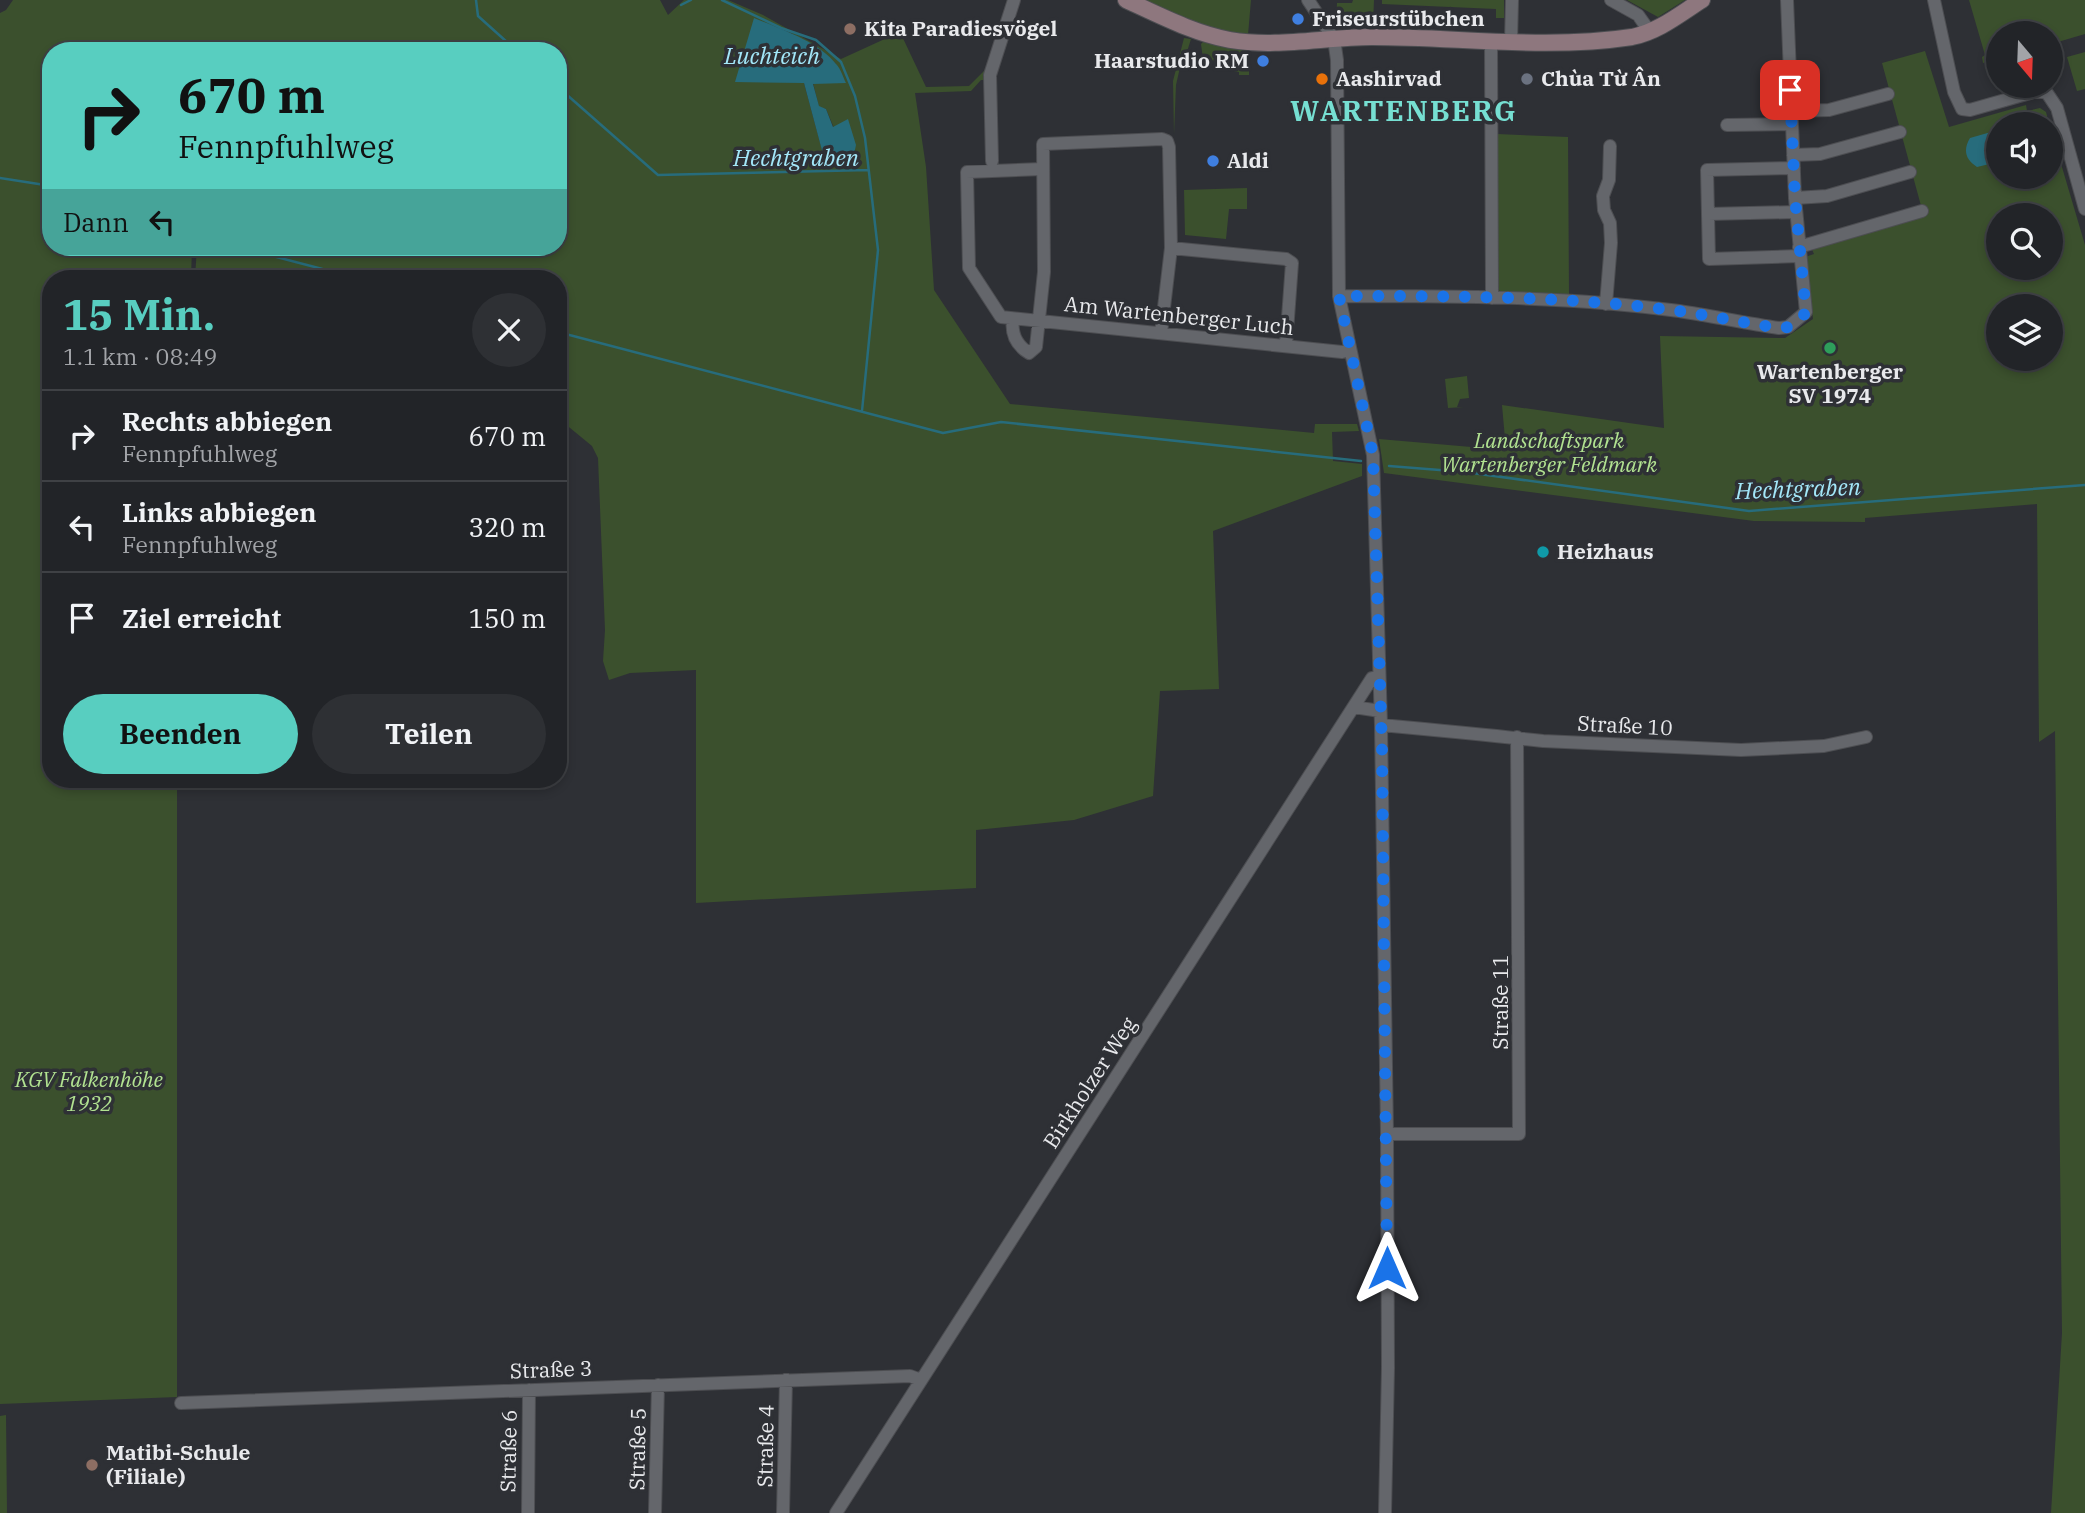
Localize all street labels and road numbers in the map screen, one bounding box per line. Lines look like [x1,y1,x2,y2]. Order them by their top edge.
street label: Am Wartenberger Luch [1063,289,1295,341]
street label: Straße 10 [1577,709,1673,741]
street label: Straße 11 [1486,954,1514,1050]
street label: Birkholzer Weg [1036,1011,1142,1154]
street label: Straße 3 [509,1354,593,1384]
street label: Straße 4 [750,1404,780,1488]
street label: Straße 5 [622,1407,652,1491]
street label: Straße 6 [493,1409,523,1493]

